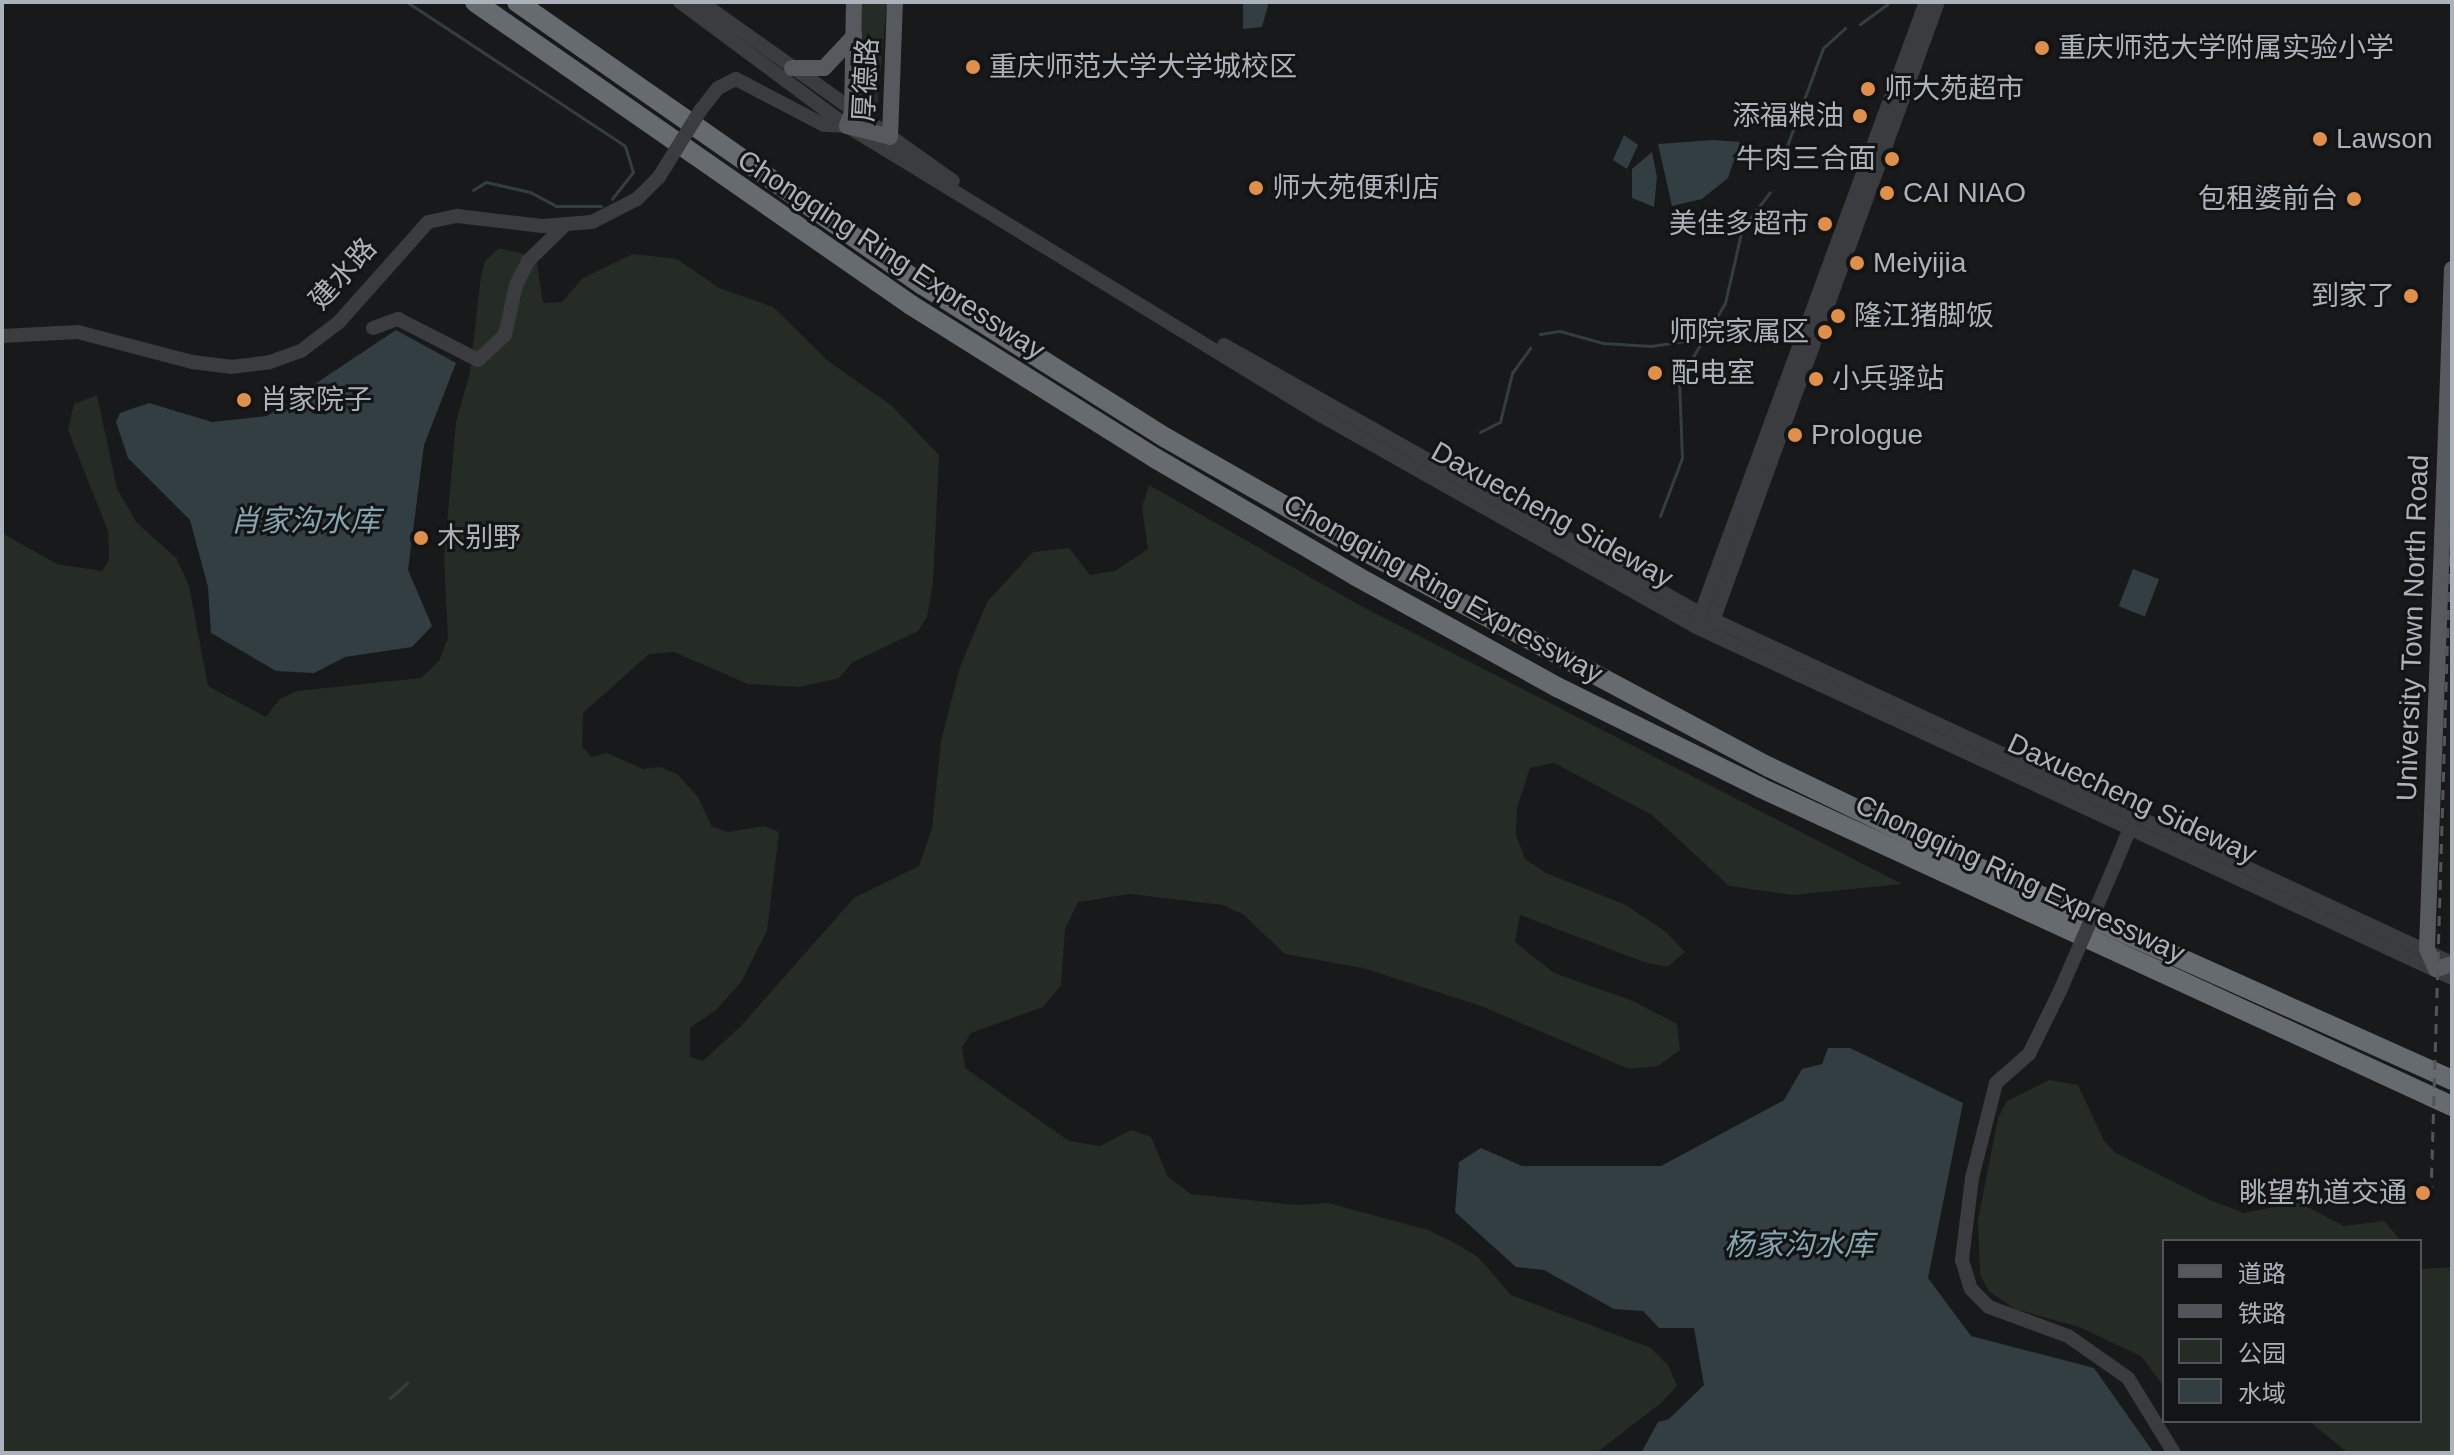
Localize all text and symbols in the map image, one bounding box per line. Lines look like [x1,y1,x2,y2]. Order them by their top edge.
place label: 重庆师范大学附属实验小学 [2058,31,2394,65]
street label: 厚德路 [847,37,885,123]
marker: 重庆师范大学附属实验小学 [2033,39,2051,57]
place label: 重庆师范大学大学城校区 [989,50,1297,84]
marker: 重庆师范大学大学城校区 [964,58,982,76]
place label: 师大苑超市 [1884,72,2024,106]
marker: 师大苑超市 [1859,80,1877,98]
place label: 添福粮油 [1732,99,1844,133]
marker: 添福粮油 [1851,107,1869,125]
place label: Lawson [2336,122,2433,156]
marker: Lawson [2311,130,2329,148]
place label: 牛肉三合面 [1736,142,1876,176]
street label: Chongqing Ring Expressway [731,143,1051,367]
marker: 牛肉三合面 [1883,150,1901,168]
place label: 师大苑便利店 [1272,171,1440,205]
place label: CAI NIAO [1903,176,2026,210]
marker: 师大苑便利店 [1247,179,1265,197]
place label: 包租婆前台 [2198,182,2338,216]
marker: CAI NIAO [1878,184,1896,202]
marker: 包租婆前台 [2345,190,2363,208]
place label: 美佳多超市 [1669,207,1809,241]
marker: 美佳多超市 [1816,215,1834,233]
street label: 建水路 [302,232,384,316]
place label: Meiyijia [1873,246,1966,280]
marker: Meiyijia [1848,254,1866,272]
place label: 到家了 [2311,279,2395,313]
marker: 到家了 [2402,287,2420,305]
place label: 隆江猪脚饭 [1854,299,1994,333]
marker: 隆江猪脚饭 [1829,307,1847,325]
place label: 师院家属区 [1669,315,1809,349]
marker: 师院家属区 [1816,323,1834,341]
place label: 配电室 [1671,356,1755,390]
place label: 小兵驿站 [1832,362,1944,396]
marker: 配电室 [1646,364,1664,382]
marker: 小兵驿站 [1807,370,1825,388]
place label: 肖家院子 [260,383,372,417]
marker: 肖家院子 [235,391,253,409]
place label: Prologue [1811,418,1923,452]
marker: Prologue [1786,426,1804,444]
street label: Daxuecheng Sideway [1425,435,1679,595]
street label: University Town North Road [2390,454,2436,802]
street label: Chongqing Ring Expressway [1278,487,1608,691]
water label: 肖家沟水库 [230,503,380,539]
place label: 木别野 [437,521,521,555]
marker: 木别野 [412,529,430,547]
street label: Daxuecheng Sideway [2002,727,2262,871]
street label: Chongqing Ring Expressway [1850,788,2190,970]
place label: 眺望轨道交通 [2239,1176,2407,1210]
marker: 眺望轨道交通 [2414,1184,2432,1202]
water label: 杨家沟水库 [1724,1227,1874,1263]
legend [2162,1239,2422,1423]
text: 道路 [2238,1260,2286,1287]
text: 铁路 [2238,1300,2286,1327]
text: 公园 [2238,1340,2286,1367]
text: 水域 [2238,1380,2286,1407]

